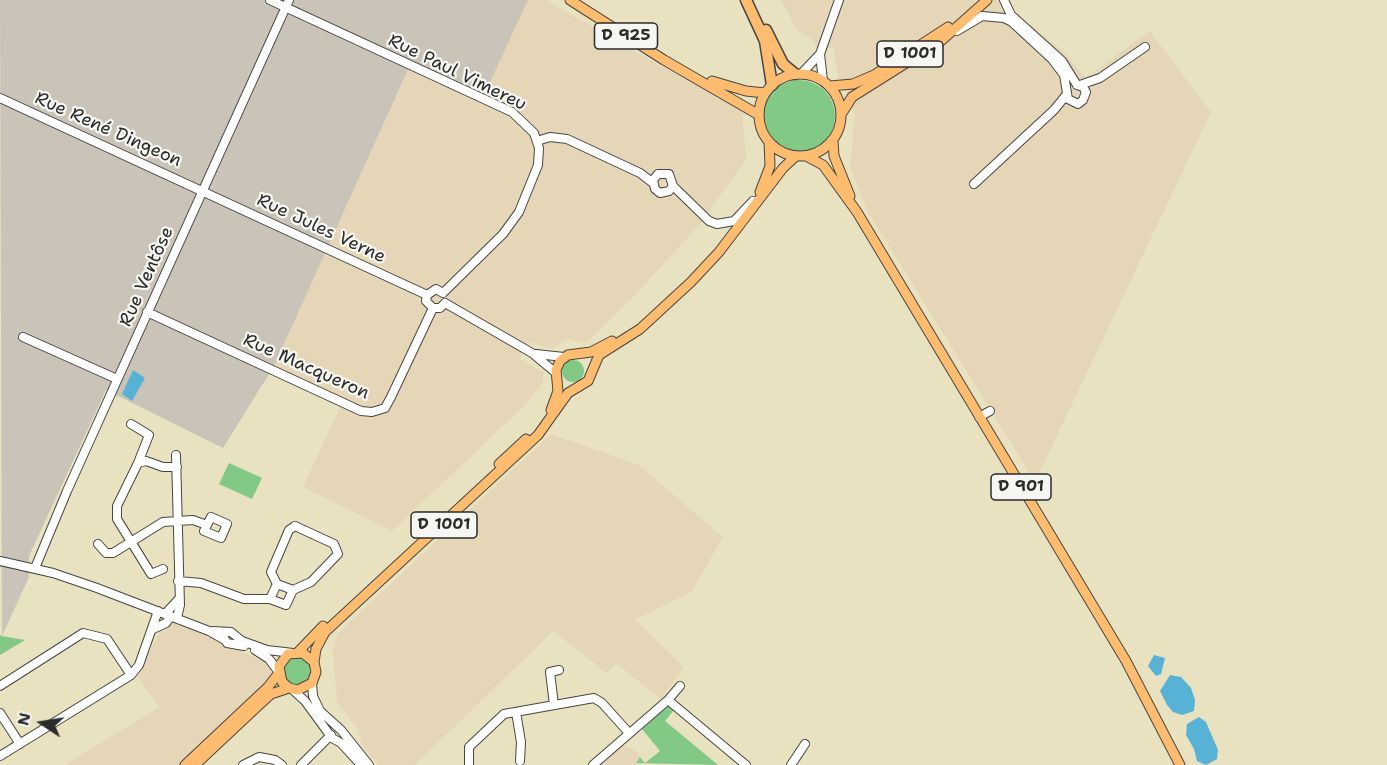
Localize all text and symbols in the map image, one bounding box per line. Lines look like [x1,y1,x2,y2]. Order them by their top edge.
road number: D 925 [594,23,658,49]
street label: Rue Paul Vimereu [384,30,530,116]
road number: D 1001 [877,41,943,67]
street label: Rue René Dingeon [31,88,185,172]
street label: Rue Jules Verne [253,190,389,268]
street label: Rue Ventôse [115,224,179,330]
street label: Rue Macqueron [240,330,372,404]
road number: D 901 [991,474,1051,500]
road number: D 1001 [411,512,477,538]
north arrow [12,693,72,753]
text: N [12,711,35,728]

